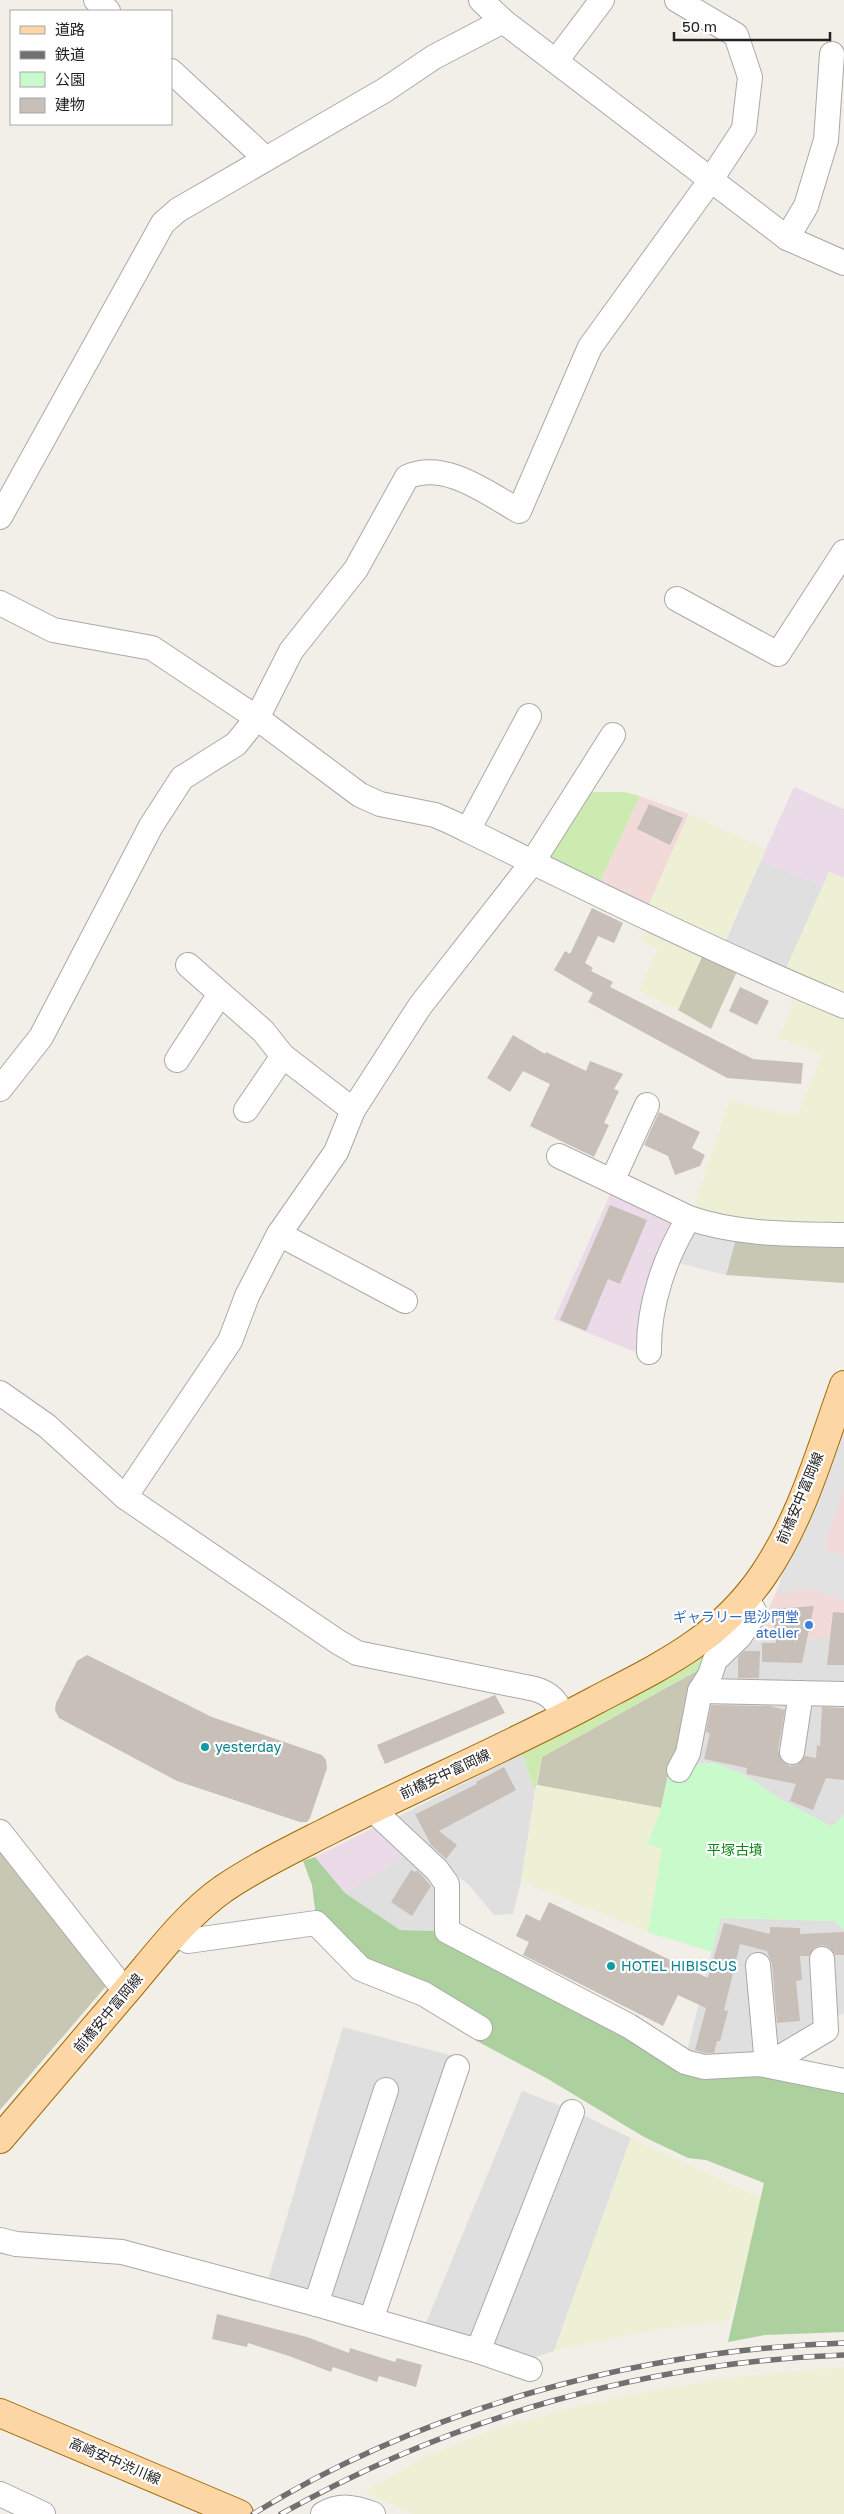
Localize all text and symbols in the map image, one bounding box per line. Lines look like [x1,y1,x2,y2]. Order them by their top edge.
legend [10,10,172,125]
scale bar [674,10,830,42]
text: 50 m [682,17,717,35]
text: 道路 [55,20,85,38]
text: 鉄道 [55,45,85,63]
text: 公園 [55,70,85,88]
text: 建物 [55,95,85,113]
street label: 前橋安中富岡線 [773,1449,827,1546]
place label: ギャラリー毘沙門堂 atelier [673,1608,800,1641]
marker: ギャラリー毘沙門堂 atelier [803,1619,815,1631]
place label: yesterday [215,1738,281,1755]
marker: yesterday [199,1741,211,1753]
street label: 前橋安中富岡線 [397,1745,493,1802]
park label: 平塚古墳 [707,1841,763,1858]
place label: HOTEL HIBISCUS [621,1957,737,1974]
marker: HOTEL HIBISCUS [605,1960,617,1972]
street label: 前橋安中富岡線 [70,1970,146,2056]
street label: 高崎安中渋川線 [67,2434,164,2488]

